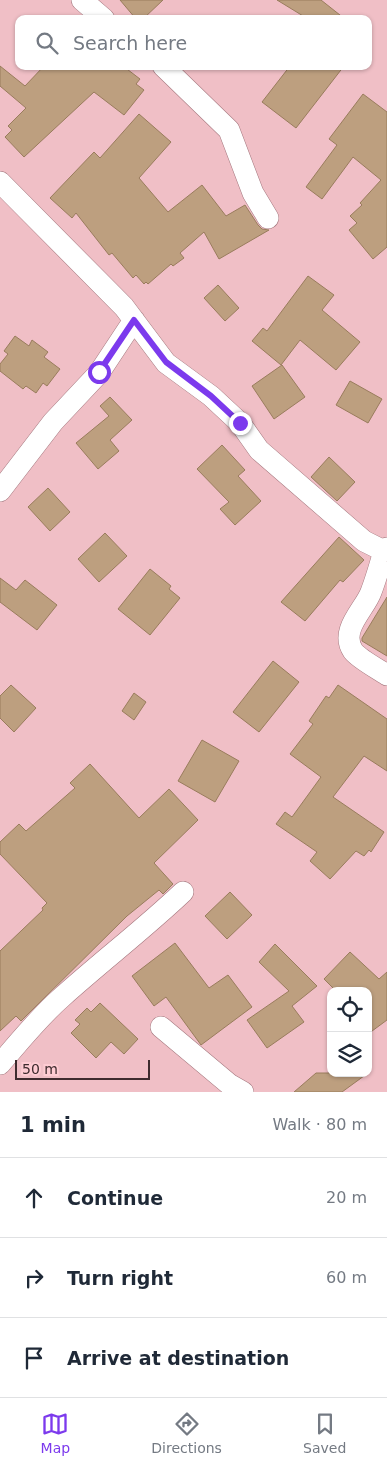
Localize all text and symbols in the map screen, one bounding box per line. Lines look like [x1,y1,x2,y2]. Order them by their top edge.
search box [15,15,372,70]
icon: search [33,29,61,57]
text: Search here [73,32,187,54]
route start [88,361,111,384]
route end [229,412,252,435]
map controls [327,987,372,1077]
button: locate [327,987,372,1032]
button: layers [327,1032,372,1077]
scale bar [15,1057,150,1080]
text: 50 m [22,1061,58,1077]
text: 1 min [20,1113,86,1137]
text: Walk · 80 m [272,1115,367,1134]
icon: ahead [20,1184,48,1212]
text: Continue [67,1187,163,1209]
text: 20 m [326,1188,367,1207]
icon: right [20,1264,48,1292]
text: Turn right [67,1267,173,1289]
text: 60 m [326,1268,367,1287]
icon: arrive [20,1344,48,1372]
text: Arrive at destination [67,1347,289,1369]
tab: Map [41,1410,70,1456]
tab: Directions [151,1410,222,1456]
tab: Saved [303,1410,346,1456]

